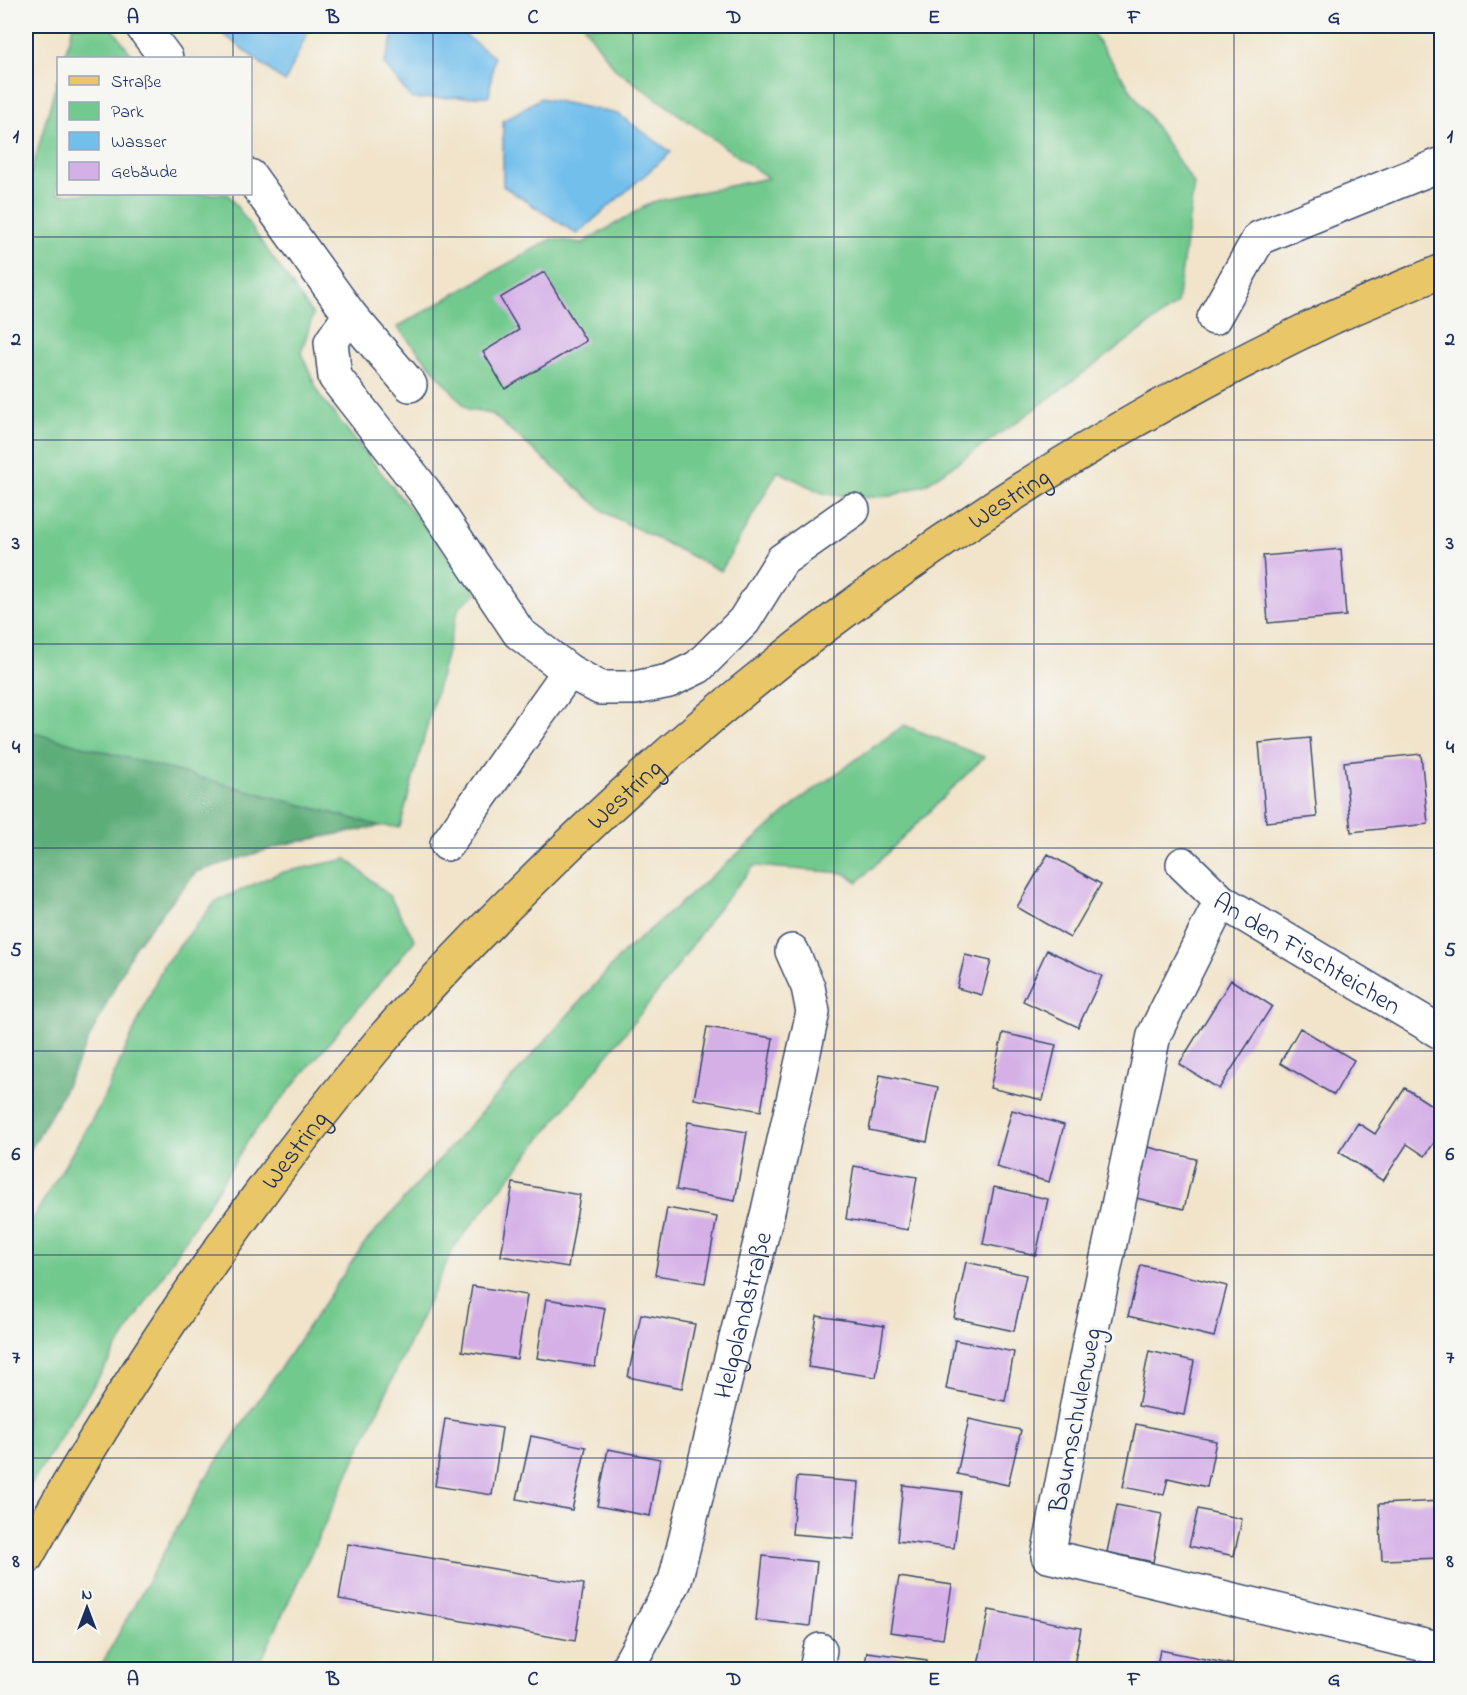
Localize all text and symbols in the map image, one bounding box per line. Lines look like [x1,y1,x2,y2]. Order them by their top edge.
text: A [127,4,139,33]
text: B [325,4,340,33]
text: C [528,4,539,33]
text: D [726,4,741,33]
text: E [928,4,940,33]
text: F [1127,4,1141,33]
text: G [1328,4,1341,33]
legend [57,57,252,195]
text: Straße [111,70,162,96]
text: Park [111,100,144,126]
text: 1 [13,123,20,152]
text: 1 [1447,123,1454,152]
text: Wasser [111,130,167,156]
text: Gebäude [111,160,178,186]
text: 2 [10,326,21,355]
text: 2 [1444,326,1455,355]
street label: Westring [962,460,1059,541]
text: 3 [11,530,20,559]
text: 3 [1445,530,1454,559]
text: 4 [12,734,21,763]
text: 4 [1446,734,1455,763]
street label: Westring [579,751,672,841]
street label: An den Fischteichen [1205,884,1407,1026]
text: 5 [10,937,22,966]
text: 5 [1444,937,1456,966]
street label: Westring [253,1103,339,1199]
text: 6 [12,1141,21,1170]
text: 6 [1446,1141,1455,1170]
street label: Helgolandstraße [706,1228,784,1403]
street label: Baumschulenweg [1040,1325,1114,1517]
text: 7 [12,1344,21,1373]
text: 7 [1446,1344,1455,1373]
text: 8 [11,1548,20,1577]
text: 8 [1445,1548,1454,1577]
north arrow [57,1578,117,1638]
text: N [82,1583,93,1607]
text: A [127,1666,139,1695]
text: B [325,1666,340,1695]
text: C [528,1666,539,1695]
text: D [726,1666,741,1695]
text: E [928,1666,940,1695]
text: F [1127,1666,1141,1695]
text: G [1328,1666,1341,1695]

